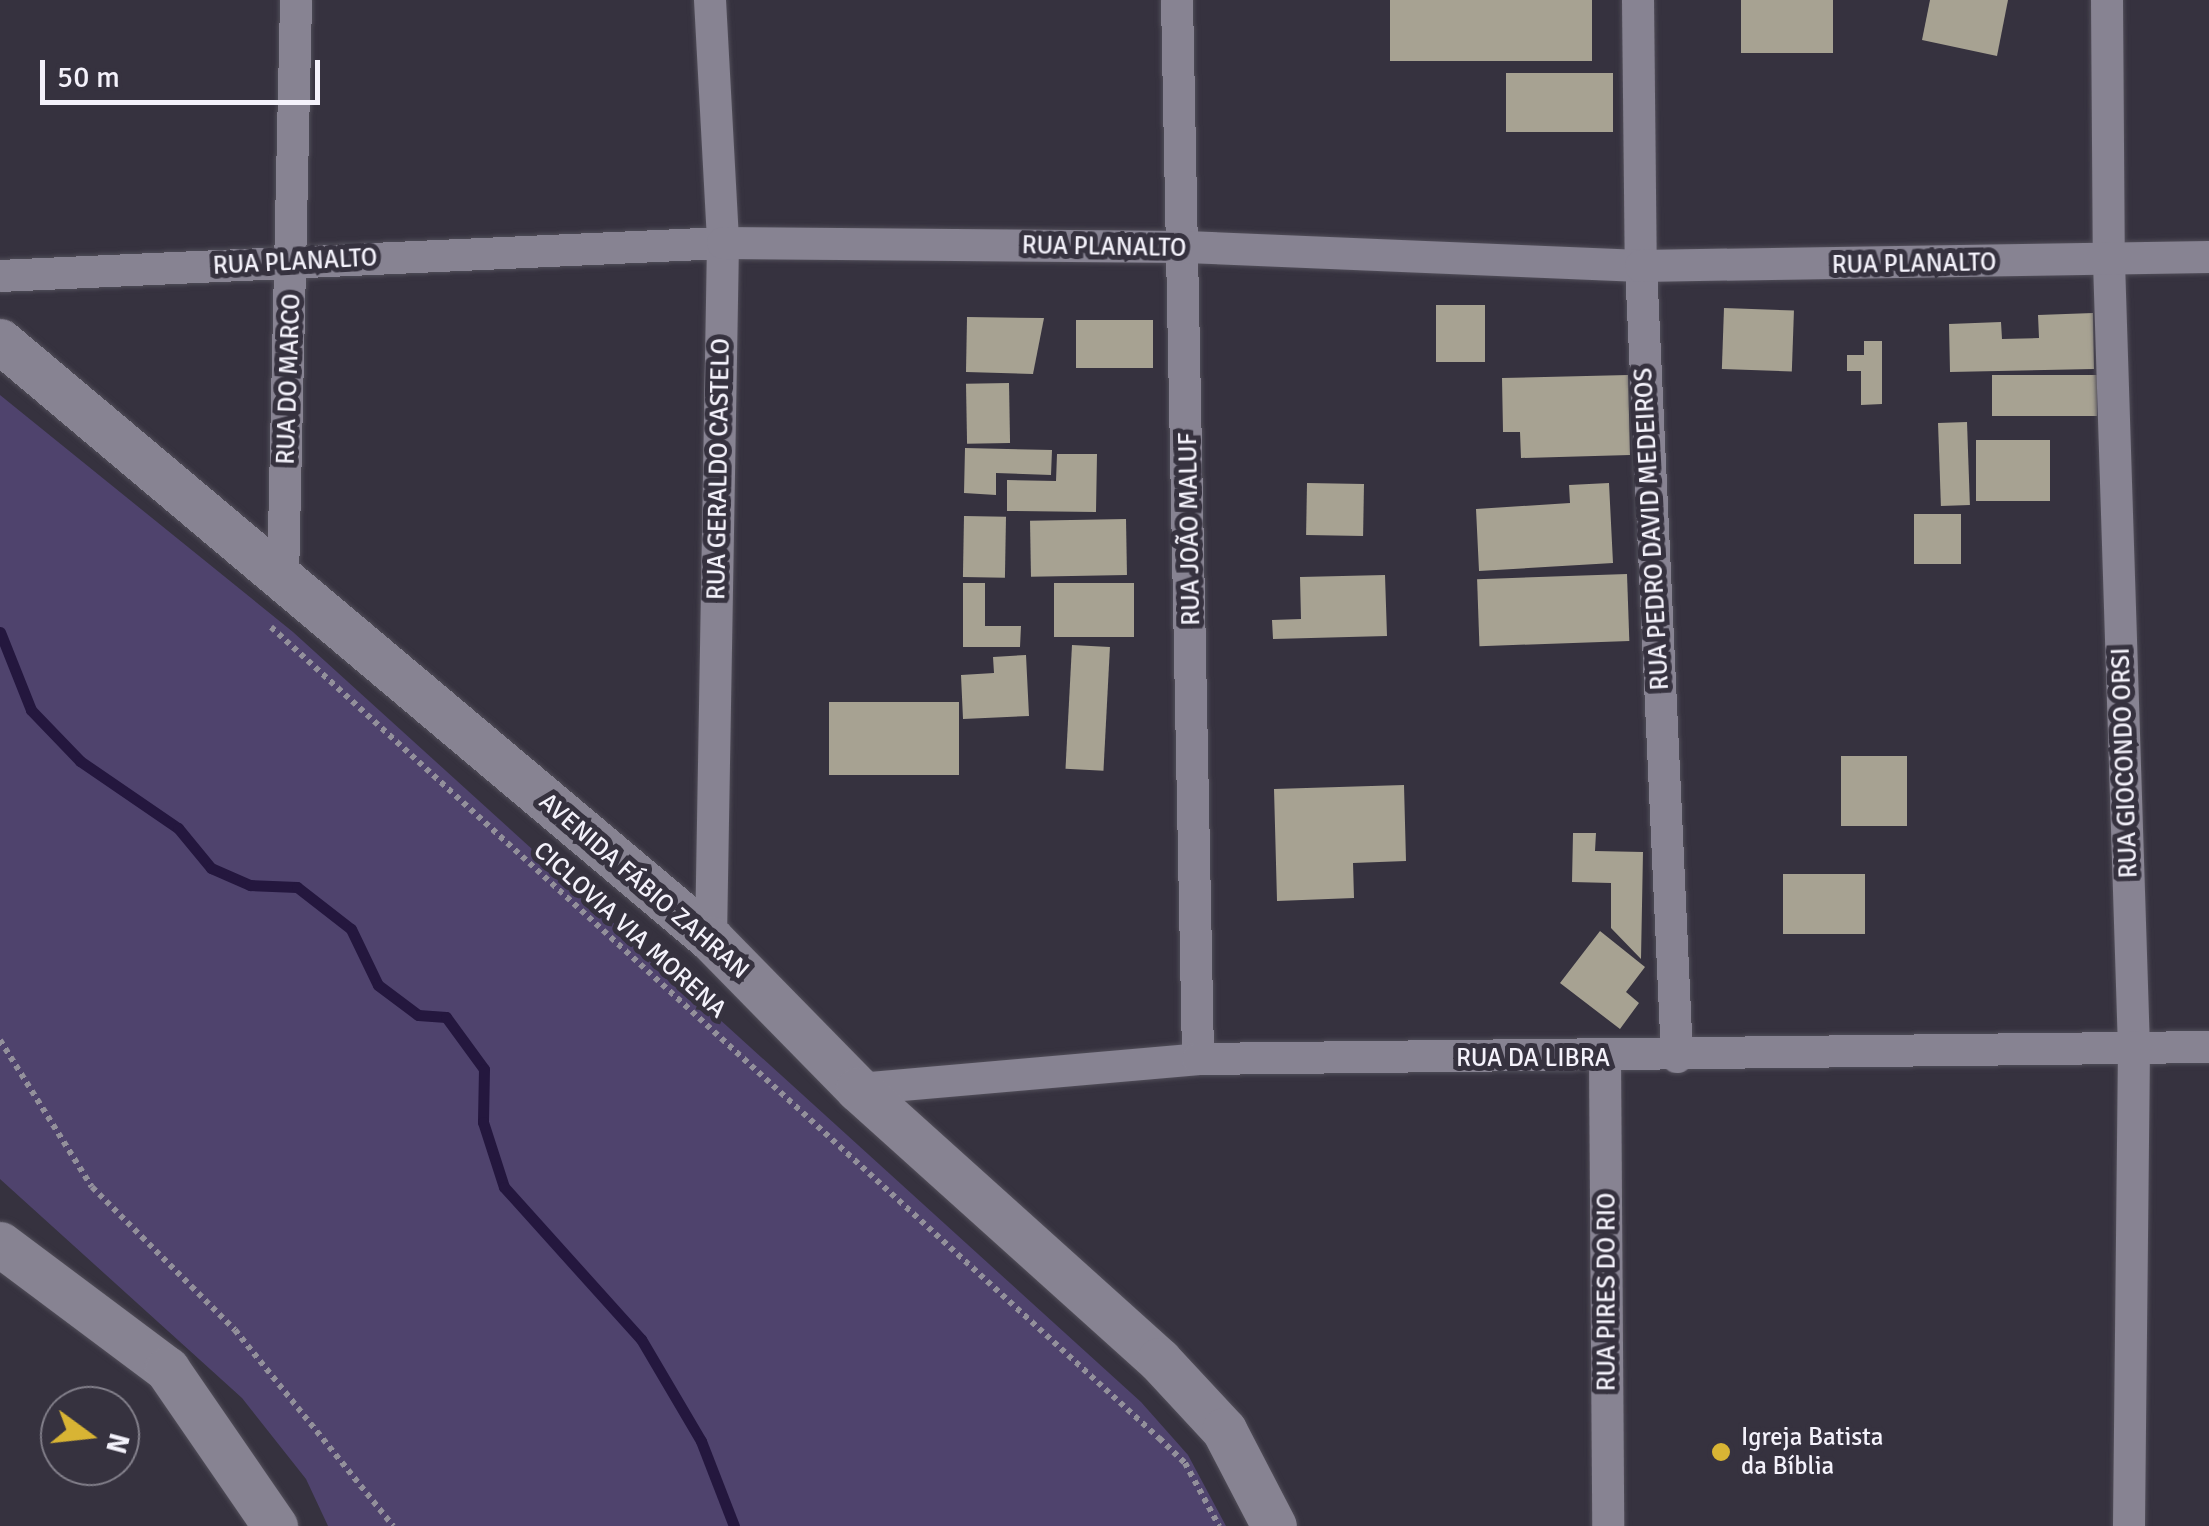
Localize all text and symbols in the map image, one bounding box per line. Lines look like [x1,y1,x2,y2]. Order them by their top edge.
scale bar [45,40,325,102]
text: 50 m [57,59,120,96]
street label: RUA PLANALTO [1021,231,1187,263]
street label: RUA PLANALTO [212,243,378,281]
street label: RUA PLANALTO [1831,248,1997,280]
street label: RUA DO MARCO [271,293,307,465]
street label: RUA GERALDO CASTELO [702,338,736,600]
street label: RUA PEDRO DAVID MEDEIROS [1629,367,1675,691]
street label: RUA JOÃO MALUF [1173,432,1207,626]
street label: RUA GIOCONDO ORSI [2106,647,2144,879]
street label: AVENIDA FÁBIO ZAHRAN [533,787,755,985]
street label: CICLOVIA VIA MORENA [527,836,733,1024]
street label: RUA DA LIBRA [1456,1043,1610,1073]
street label: RUA PIRES DO RIO [1592,1193,1622,1391]
north arrow [40,1386,140,1486]
place label: Igreja Batista da Bíblia [1741,1423,1884,1482]
text: N [98,1429,136,1457]
marker: Igreja Batista da Bíblia [1710,1441,1732,1463]

